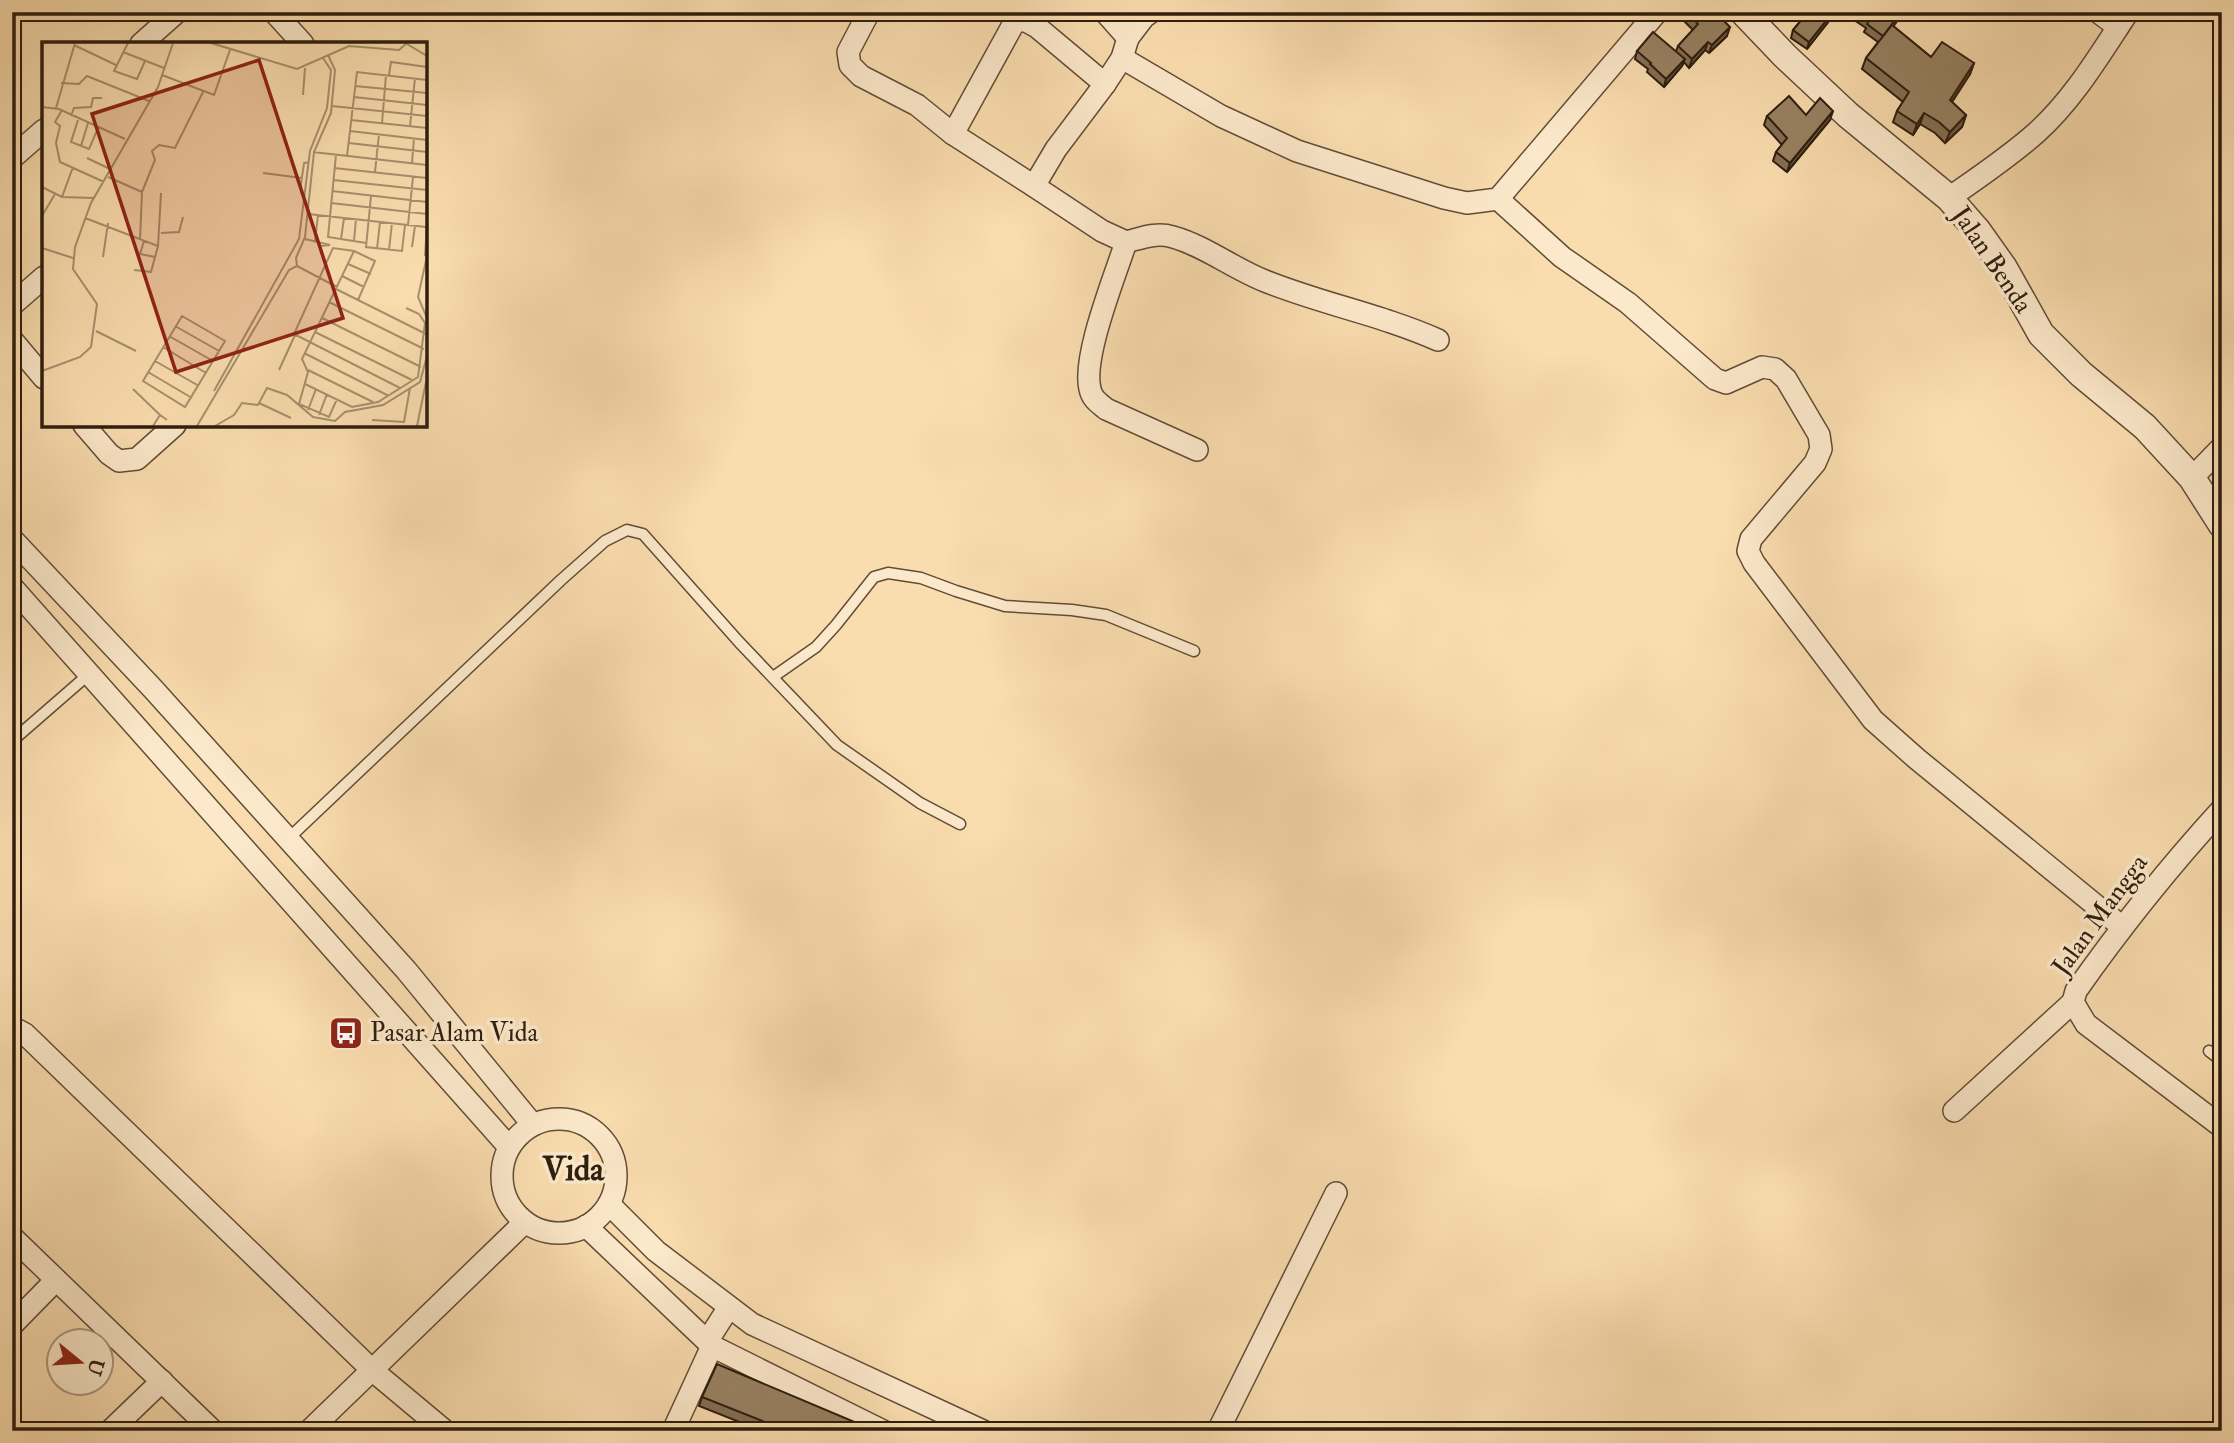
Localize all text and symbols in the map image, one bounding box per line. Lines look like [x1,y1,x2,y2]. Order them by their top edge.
inset map [42,42,427,427]
street label: Jalan Benda [1944,200,2039,320]
street label: Jalan Mangga [2045,848,2155,983]
bus stop icon: Pasar Alam Vida [327,1014,365,1052]
place label: Pasar Alam Vida [370,1017,538,1049]
district label: Vida [541,1149,605,1190]
north arrow [46,1328,116,1398]
text: U [81,1356,109,1378]

